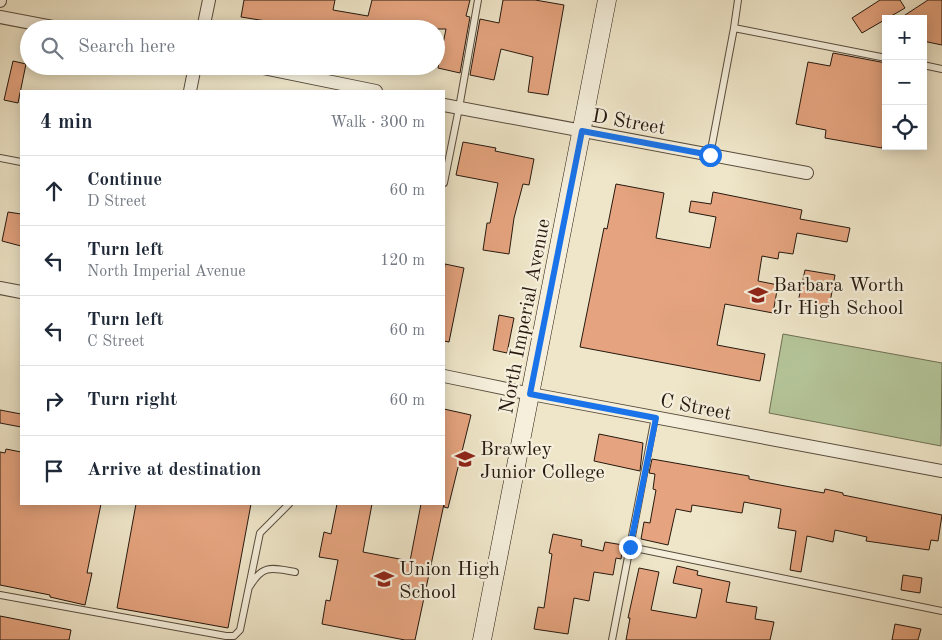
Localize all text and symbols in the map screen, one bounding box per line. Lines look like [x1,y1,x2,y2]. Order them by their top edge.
map controls [882,15,927,150]
button: + [882,15,927,60]
search box [20,20,445,75]
icon: search [38,34,66,62]
text: Search here [78,38,175,57]
button: − [882,60,927,105]
button: locate [882,105,927,150]
street label: D Street [590,107,667,139]
text: 4 min [40,112,93,133]
text: Walk · 300 m [330,115,425,131]
route start [699,144,722,167]
text: Continue [87,171,162,190]
icon: ahead [40,177,68,205]
text: 60 m [389,183,425,199]
text: D Street [87,194,146,210]
street label: North Imperial Avenue [497,217,555,416]
text: Turn left [87,241,164,260]
icon: left [40,247,68,275]
text: 120 m [380,253,425,269]
text: North Imperial Avenue [87,264,246,280]
place label: Barbara Worth Jr High School [773,276,904,319]
school or university icon: Barbara Worth Jr High School [747,284,769,306]
text: Turn left [87,311,164,330]
icon: left [40,317,68,345]
text: 60 m [389,323,425,339]
text: C Street [87,334,145,350]
icon: right [40,387,68,415]
text: Turn right [87,391,177,410]
street label: C Street [658,391,733,425]
text: 60 m [389,393,425,409]
place label: Brawley Junior College [480,440,605,483]
school or university icon: Brawley Junior College [454,448,476,470]
icon: arrive [40,457,68,485]
text: Arrive at destination [87,461,261,480]
route end [619,536,642,559]
place label: Union High School [399,560,500,603]
school or university icon: Union High School [373,568,395,590]

